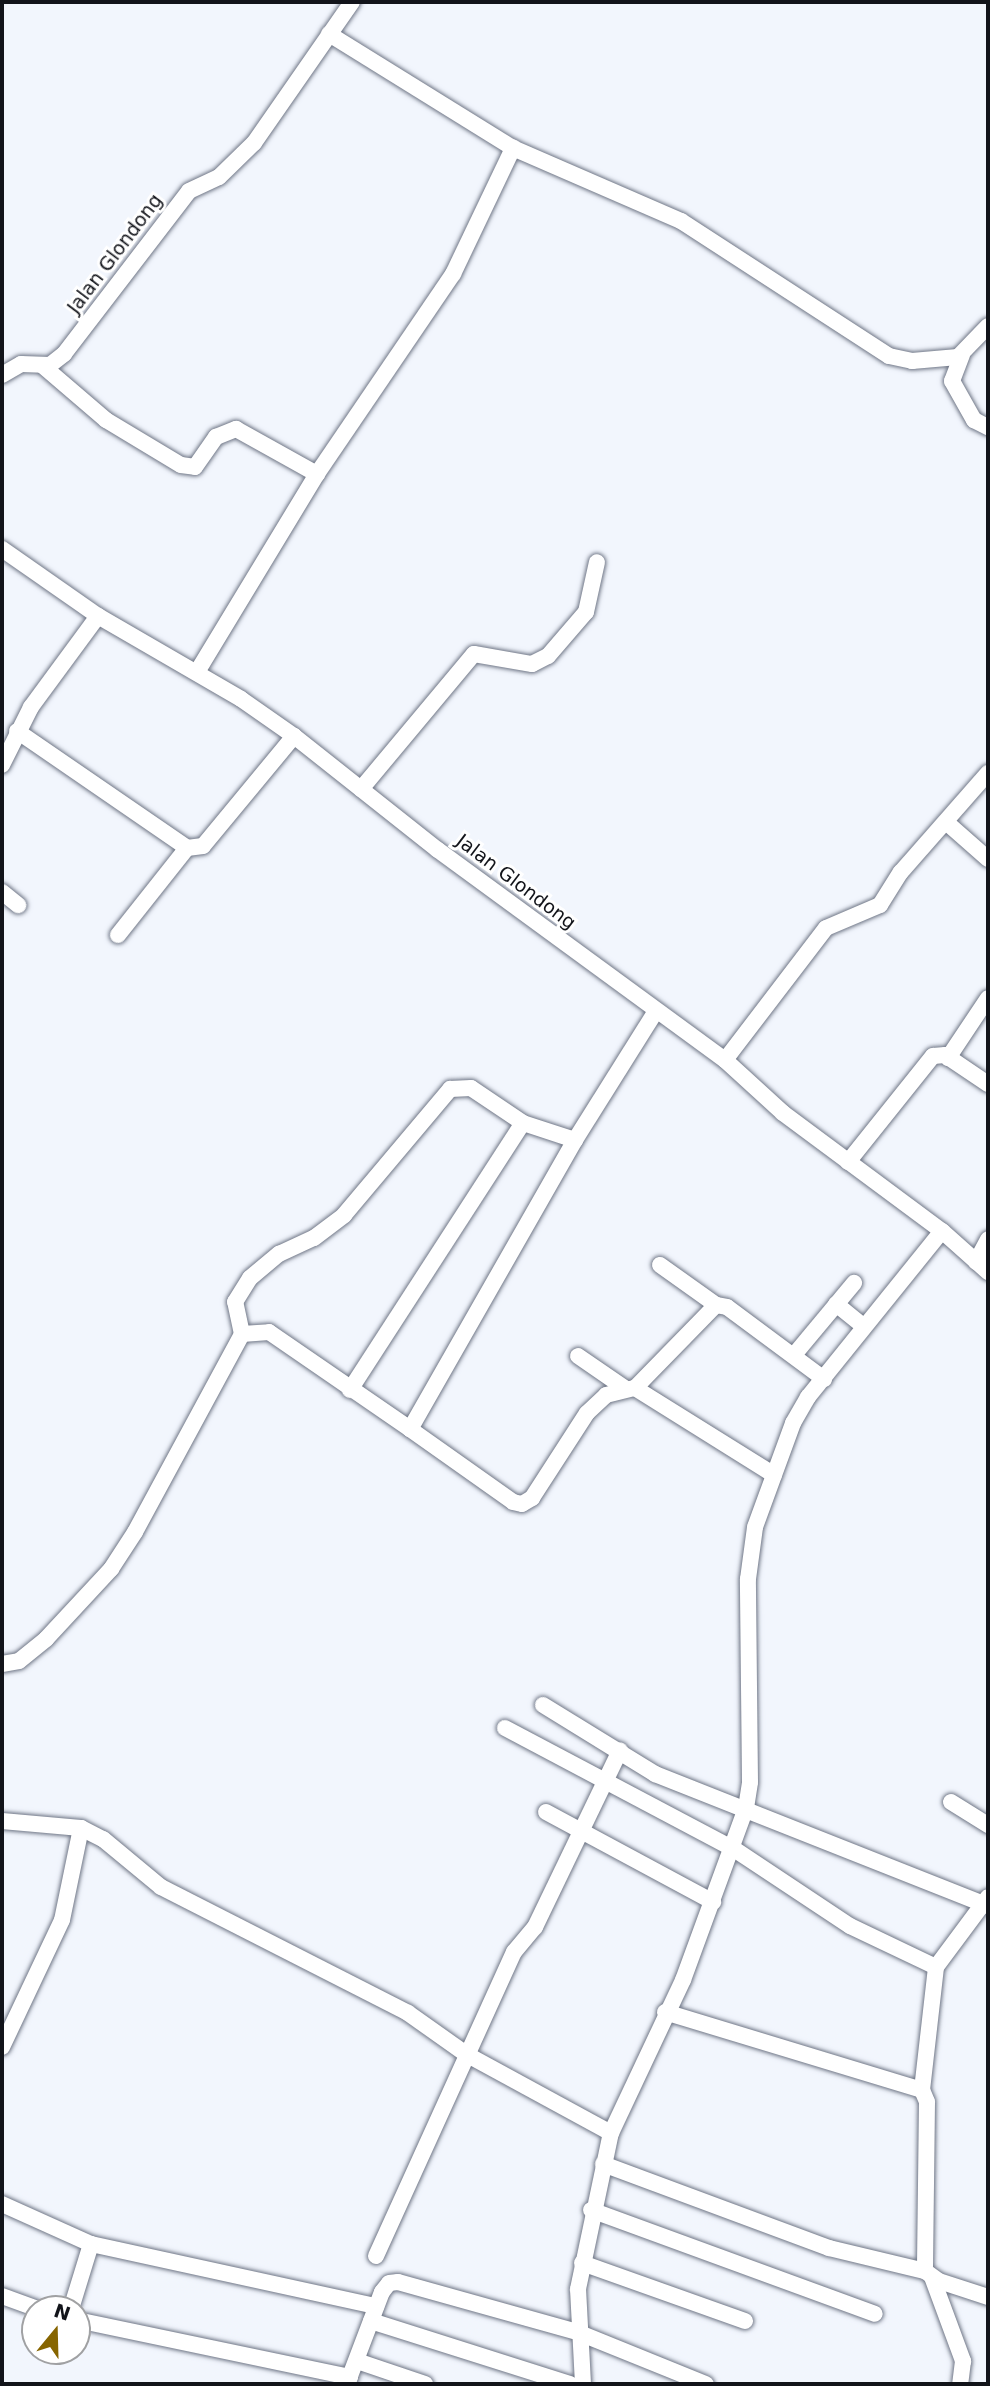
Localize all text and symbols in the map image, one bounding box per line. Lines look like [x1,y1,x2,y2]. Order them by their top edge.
street label: Jalan Glondong [63,190,167,318]
street label: Jalan Glondong [452,830,580,934]
north arrow [21,2295,91,2365]
text: N [51,2299,73,2325]

